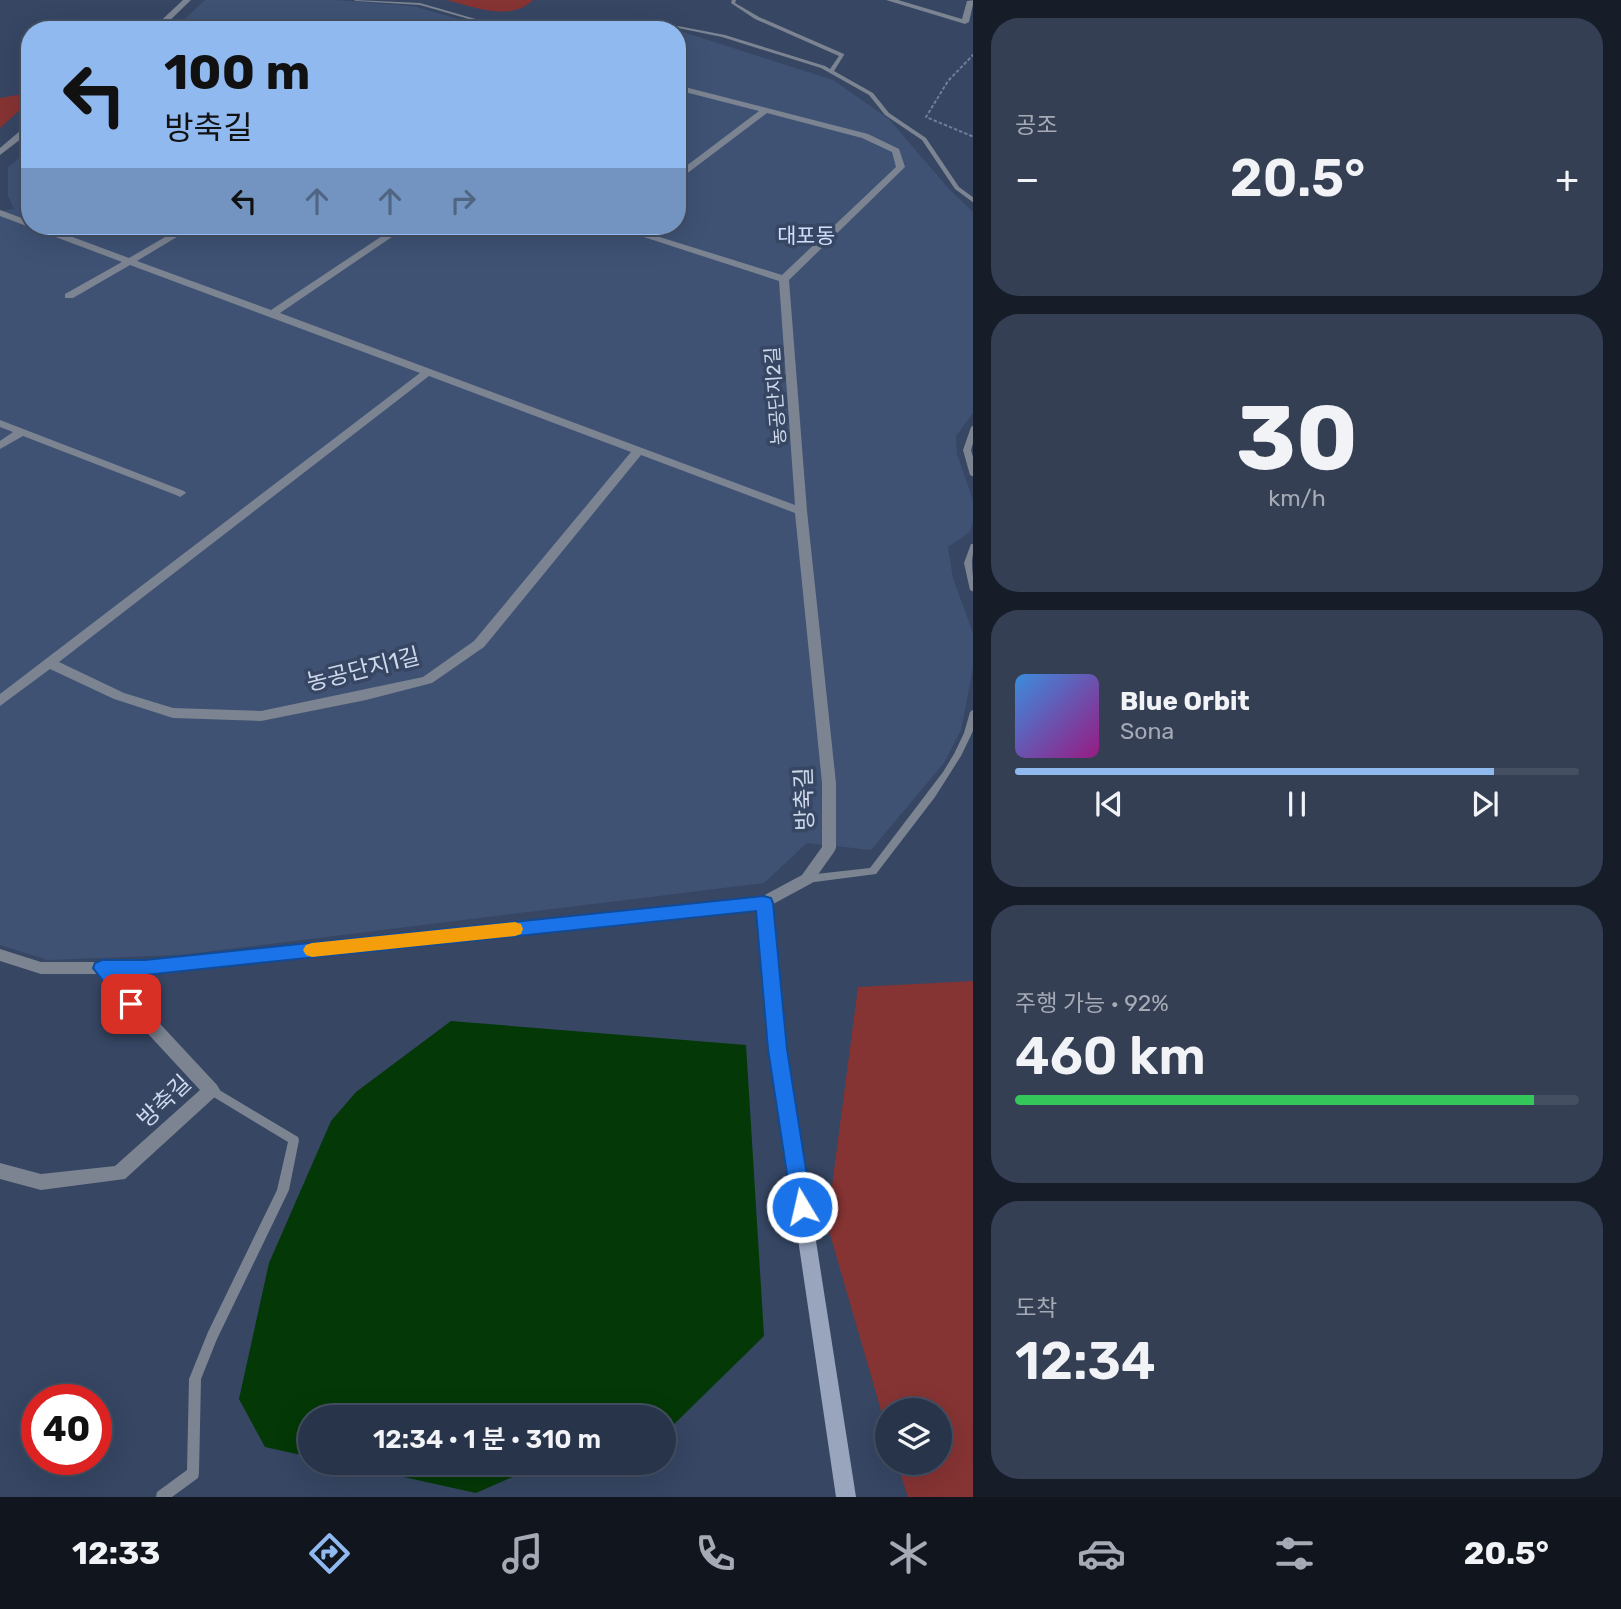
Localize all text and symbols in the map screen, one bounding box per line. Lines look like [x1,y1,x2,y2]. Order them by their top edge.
text: 100 m [164,43,310,101]
icon: left [49,49,140,140]
text: 방축길 [164,109,252,147]
text: 공조 [1015,111,1057,139]
text: 20.5° [1230,147,1365,209]
text: − [1015,156,1040,202]
text: + [1555,156,1579,202]
icon: left [225,182,263,220]
icon: ahead [298,182,336,220]
icon: ahead [371,182,409,220]
icon: right [444,182,482,220]
district label: 대포동 [777,223,835,248]
street label: 농공단지2길 [761,346,790,446]
text: 30 [1236,384,1358,492]
text: km/h [1268,484,1326,512]
street label: 농공단지1길 [304,641,422,697]
text: Blue Orbit [1120,686,1250,717]
text: Sona [1120,717,1174,745]
street label: 방축길 [789,767,819,831]
icon: previous [1090,785,1128,823]
icon: pause [1278,785,1316,823]
icon: next [1466,785,1504,823]
pin [101,974,161,1034]
icon: arrive [112,985,150,1023]
text: 주행 가능 · 92% [1015,989,1169,1017]
text: 460 km [1015,1025,1206,1087]
street label: 방축길 [131,1069,197,1133]
position arrow [765,1170,839,1244]
text: 도착 [1015,1294,1057,1322]
text: 12:34 [1015,1330,1156,1392]
speed limit sign: 40 [21,1384,112,1475]
map controls [875,1398,952,1475]
button: layers [875,1398,952,1475]
text: 12:34 · 1 분 · 310 m [373,1424,601,1455]
icon: directions [305,1529,354,1578]
icon: music [498,1529,547,1578]
icon: phone [691,1529,740,1578]
icon: climate [884,1529,933,1578]
icon: car [1077,1529,1126,1578]
icon: filters [1270,1529,1319,1578]
text: 12:33 [72,1534,160,1572]
text: 20.5° [1464,1534,1549,1572]

